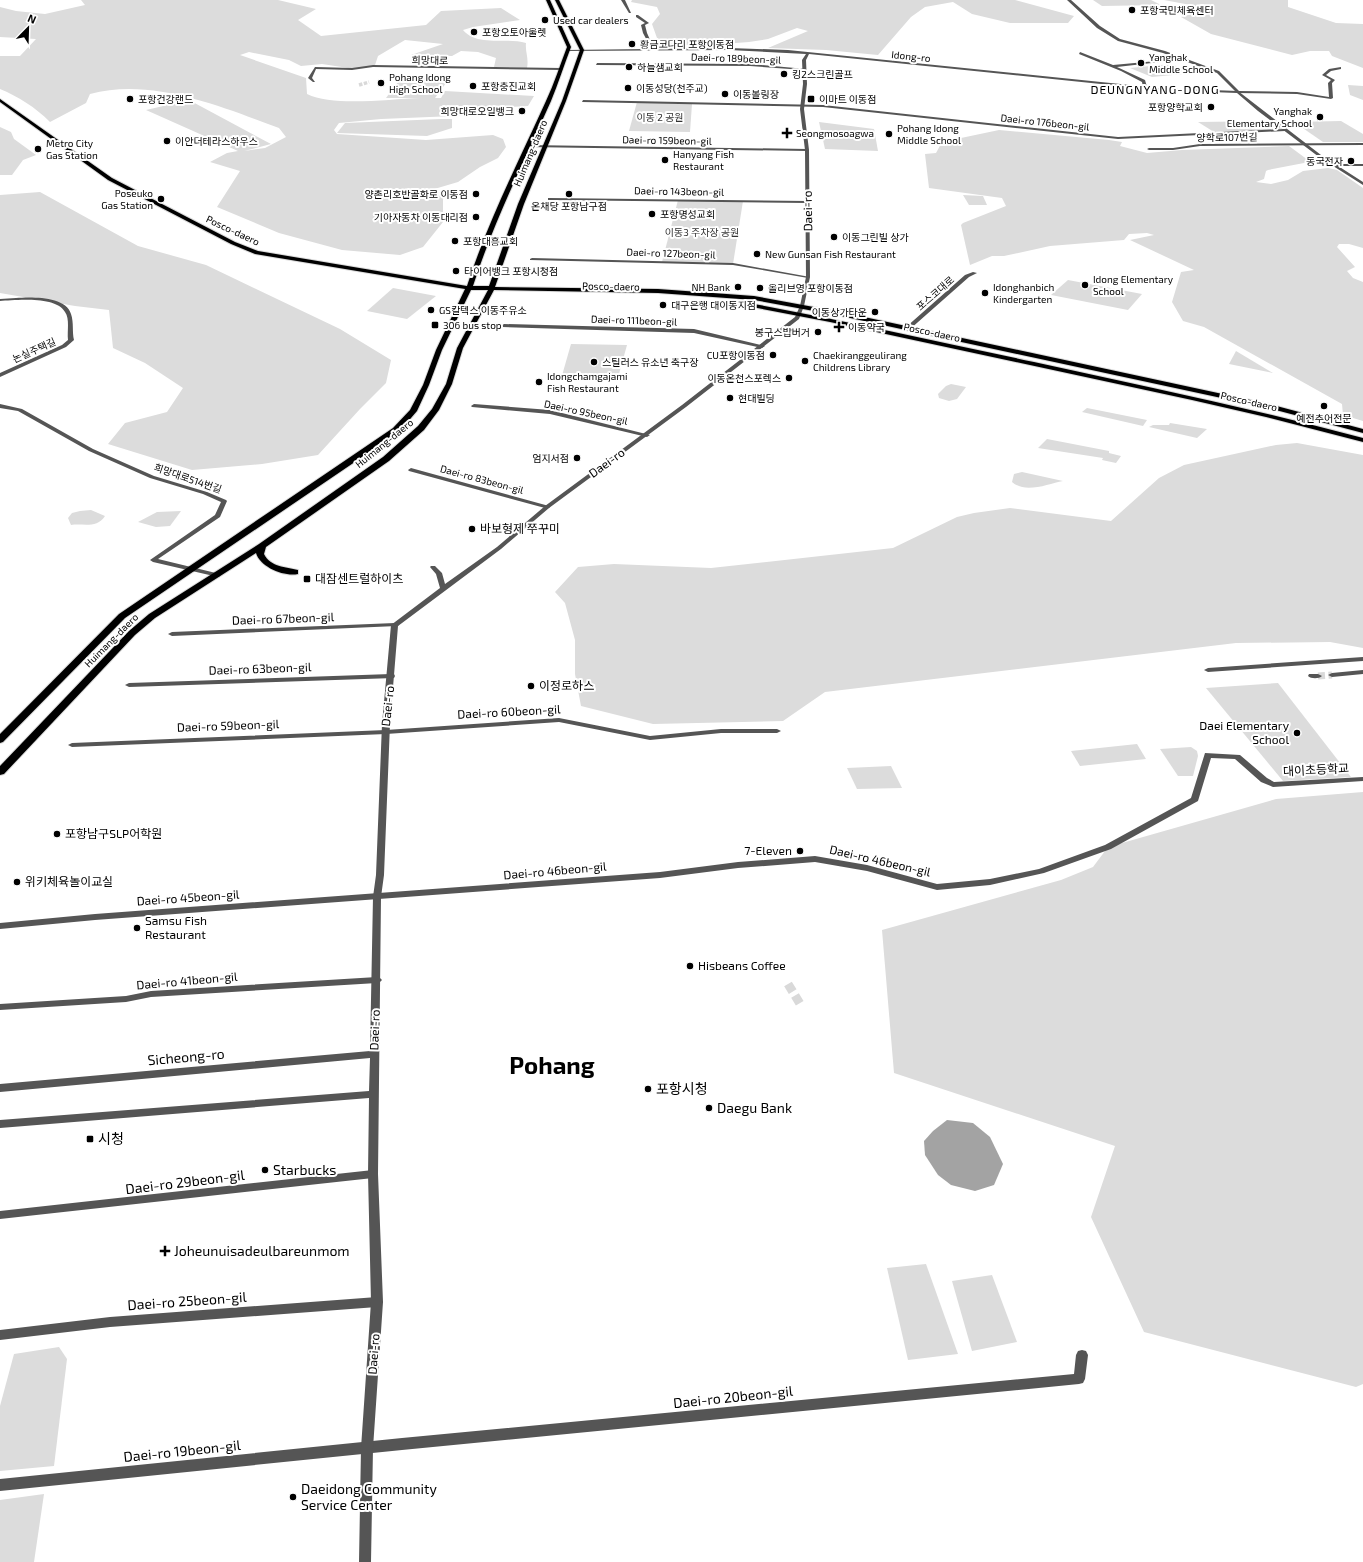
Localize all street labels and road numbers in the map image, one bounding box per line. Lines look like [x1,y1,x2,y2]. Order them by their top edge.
street label: Idong-ro [891,48,932,64]
street label: Daei-ro 189beon-gil [691,50,781,66]
street label: 희망대로 [411,54,449,66]
street label: Daei-ro 176beon-gil [1000,111,1090,133]
street label: Huimang-daero [511,118,550,188]
street label: 양학로107번길 [1196,130,1258,144]
street label: Daei-ro 159beon-gil [622,133,712,147]
street label: Daei-ro 143beon-gil [634,184,724,198]
street label: Daei-ro [800,190,814,232]
street label: Posco-daero [204,212,262,248]
street label: Daei-ro 127beon-gil [626,245,716,261]
street label: 포스코대로 [914,273,956,313]
street label: Posco-daero [582,279,640,293]
street label: Daei-ro 111beon-gil [591,312,677,328]
street label: Posco-daero [903,320,962,344]
street label: 논실주택길 [11,335,57,365]
street label: Posco-daero [1220,389,1279,413]
street label: Daei-ro 95beon-gil [543,397,629,427]
street label: Huimang-daero [353,416,416,470]
street label: Daei-ro [586,444,627,480]
street label: 희망대로514번길 [153,461,223,495]
street label: Daei-ro 83beon-gil [439,462,525,496]
street label: Daei-ro 67beon-gil [232,609,335,627]
street label: Huimang-daero [82,610,141,669]
street label: Daei-ro 63beon-gil [208,659,312,677]
street label: Daei-ro [378,685,396,727]
street label: Daei-ro 60beon-gil [457,701,561,721]
street label: Daei-ro 59beon-gil [176,716,280,734]
street label: 대이초등학교 [1283,760,1349,778]
street label: Daei-ro 46beon-gil [828,842,933,879]
street label: Daei-ro 46beon-gil [503,858,607,881]
street label: Daei-ro 45beon-gil [136,886,240,908]
street label: Daei-ro 41beon-gil [136,969,238,991]
street label: Daei-ro [366,1009,382,1051]
street label: Sicheong-ro [147,1045,225,1068]
street label: Daei-ro 29beon-gil [124,1166,246,1197]
street label: Daei-ro 25beon-gil [127,1288,248,1313]
street label: Daei-ro [365,1333,381,1375]
street label: Daei-ro 20beon-gil [672,1382,795,1411]
street label: Daei-ro 19beon-gil [123,1436,242,1465]

